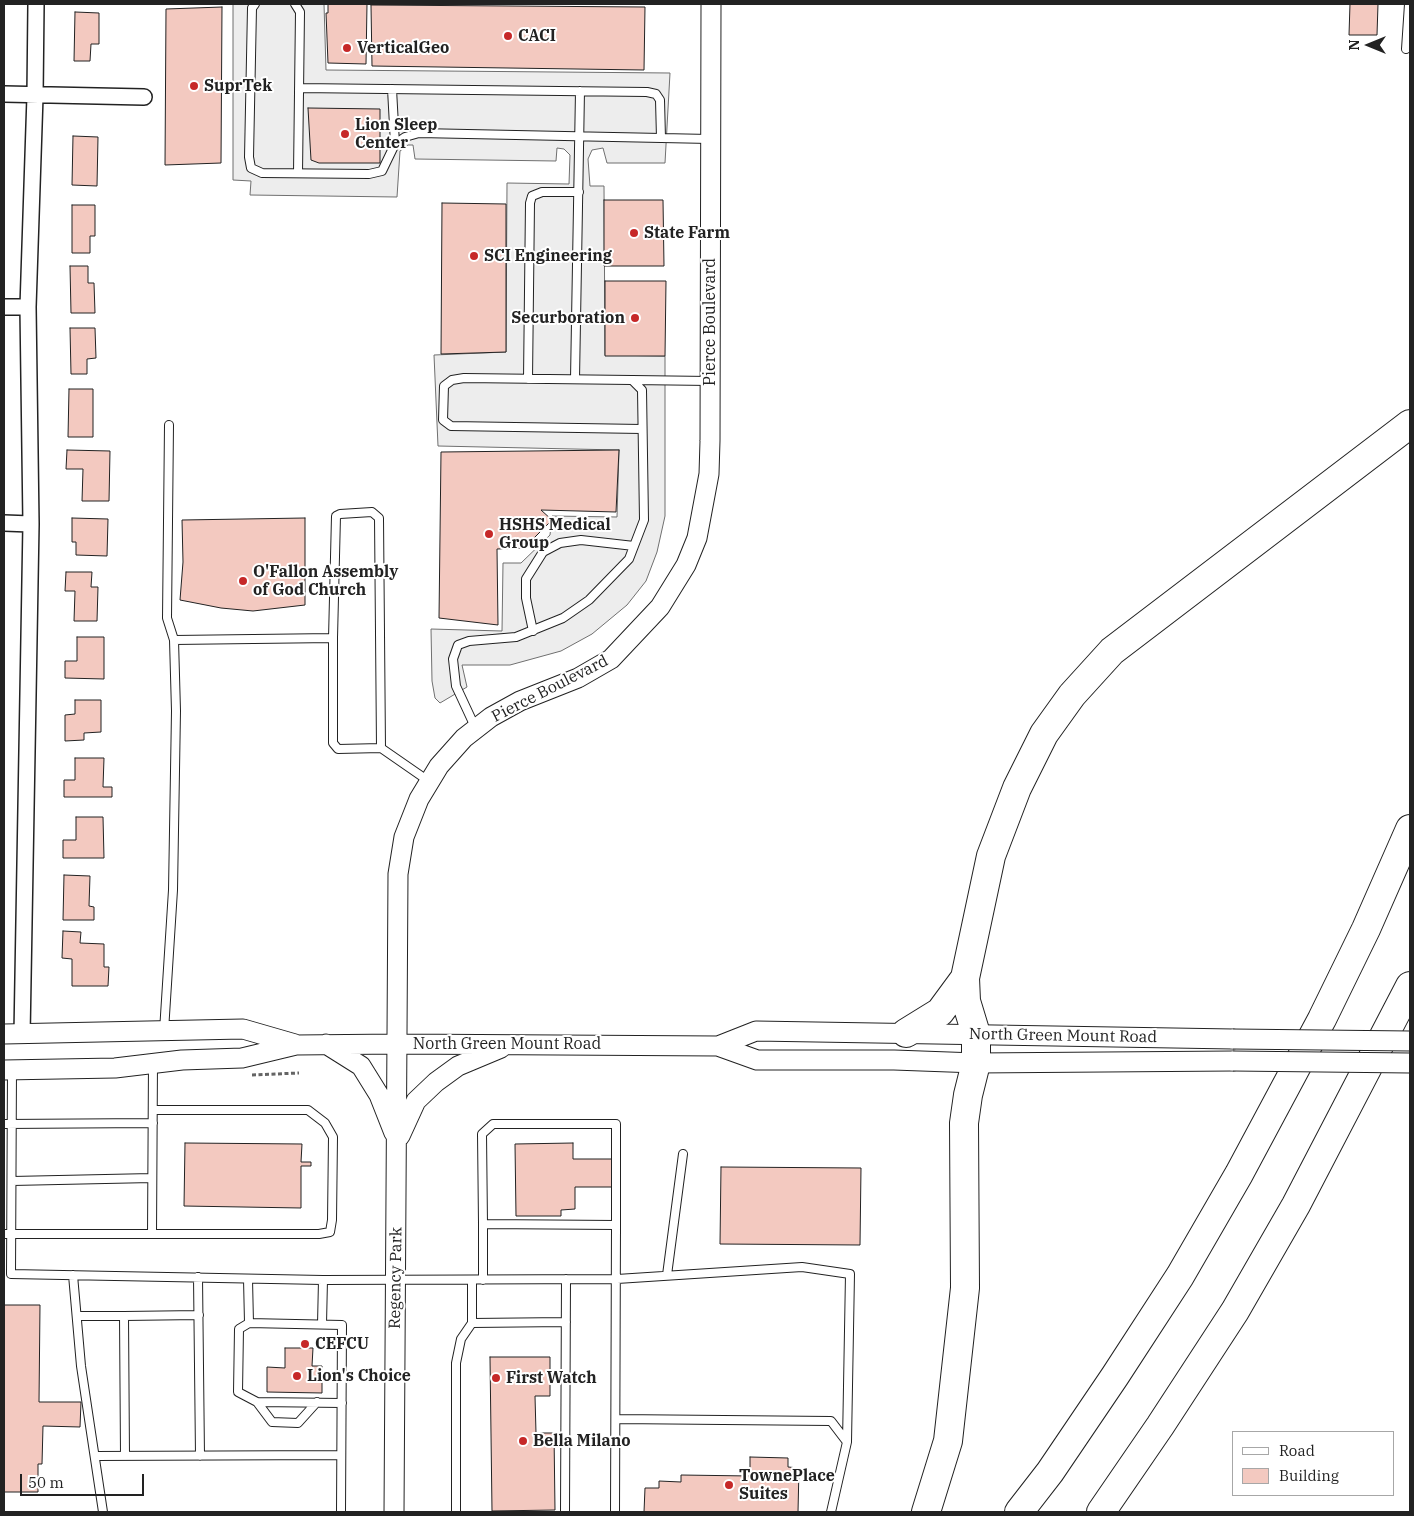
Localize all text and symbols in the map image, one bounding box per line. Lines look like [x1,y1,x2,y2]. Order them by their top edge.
north arrow [1344,20,1394,70]
place label: CACI [518,26,556,46]
marker: CACI [502,30,514,42]
place label: VerticalGeo [357,38,449,58]
text: N [1345,39,1363,51]
marker: VerticalGeo [341,42,353,54]
place label: SuprTek [204,76,272,96]
marker: SuprTek [188,80,200,92]
place label: Lion Sleep Center [355,115,437,153]
marker: Lion Sleep Center [339,128,351,140]
place label: State Farm [644,223,730,243]
marker: State Farm [628,227,640,239]
place label: SCI Engineering [484,246,612,266]
marker: SCI Engineering [468,250,480,262]
street label: Pierce Boulevard [700,258,720,386]
place label: Securboration [511,308,625,328]
marker: Securboration [629,312,641,324]
place label: HSHS Medical Group [499,515,611,553]
marker: HSHS Medical Group [483,528,495,540]
place label: O'Fallon Assembly of God Church [253,562,398,600]
marker: O'Fallon Assembly of God Church [237,575,249,587]
street label: Pierce Boulevard [489,651,611,727]
street label: North Green Mount Road [969,1025,1157,1047]
street label: North Green Mount Road [413,1034,601,1054]
street label: Regency Park [386,1227,406,1329]
place label: CEFCU [315,1334,369,1354]
marker: CEFCU [299,1338,311,1350]
place label: Lion's Choice [307,1366,411,1386]
place label: First Watch [506,1368,597,1388]
marker: Lion's Choice [291,1370,303,1382]
marker: First Watch [490,1372,502,1384]
place label: Bella Milano [533,1431,631,1451]
legend [1232,1431,1394,1496]
marker: Bella Milano [517,1435,529,1447]
text: Road [1279,1441,1315,1460]
scale bar [22,1464,146,1496]
place label: TownePlace Suites [739,1466,835,1504]
text: Building [1279,1466,1339,1485]
text: 50 m [28,1473,64,1492]
marker: TownePlace Suites [723,1479,735,1491]

